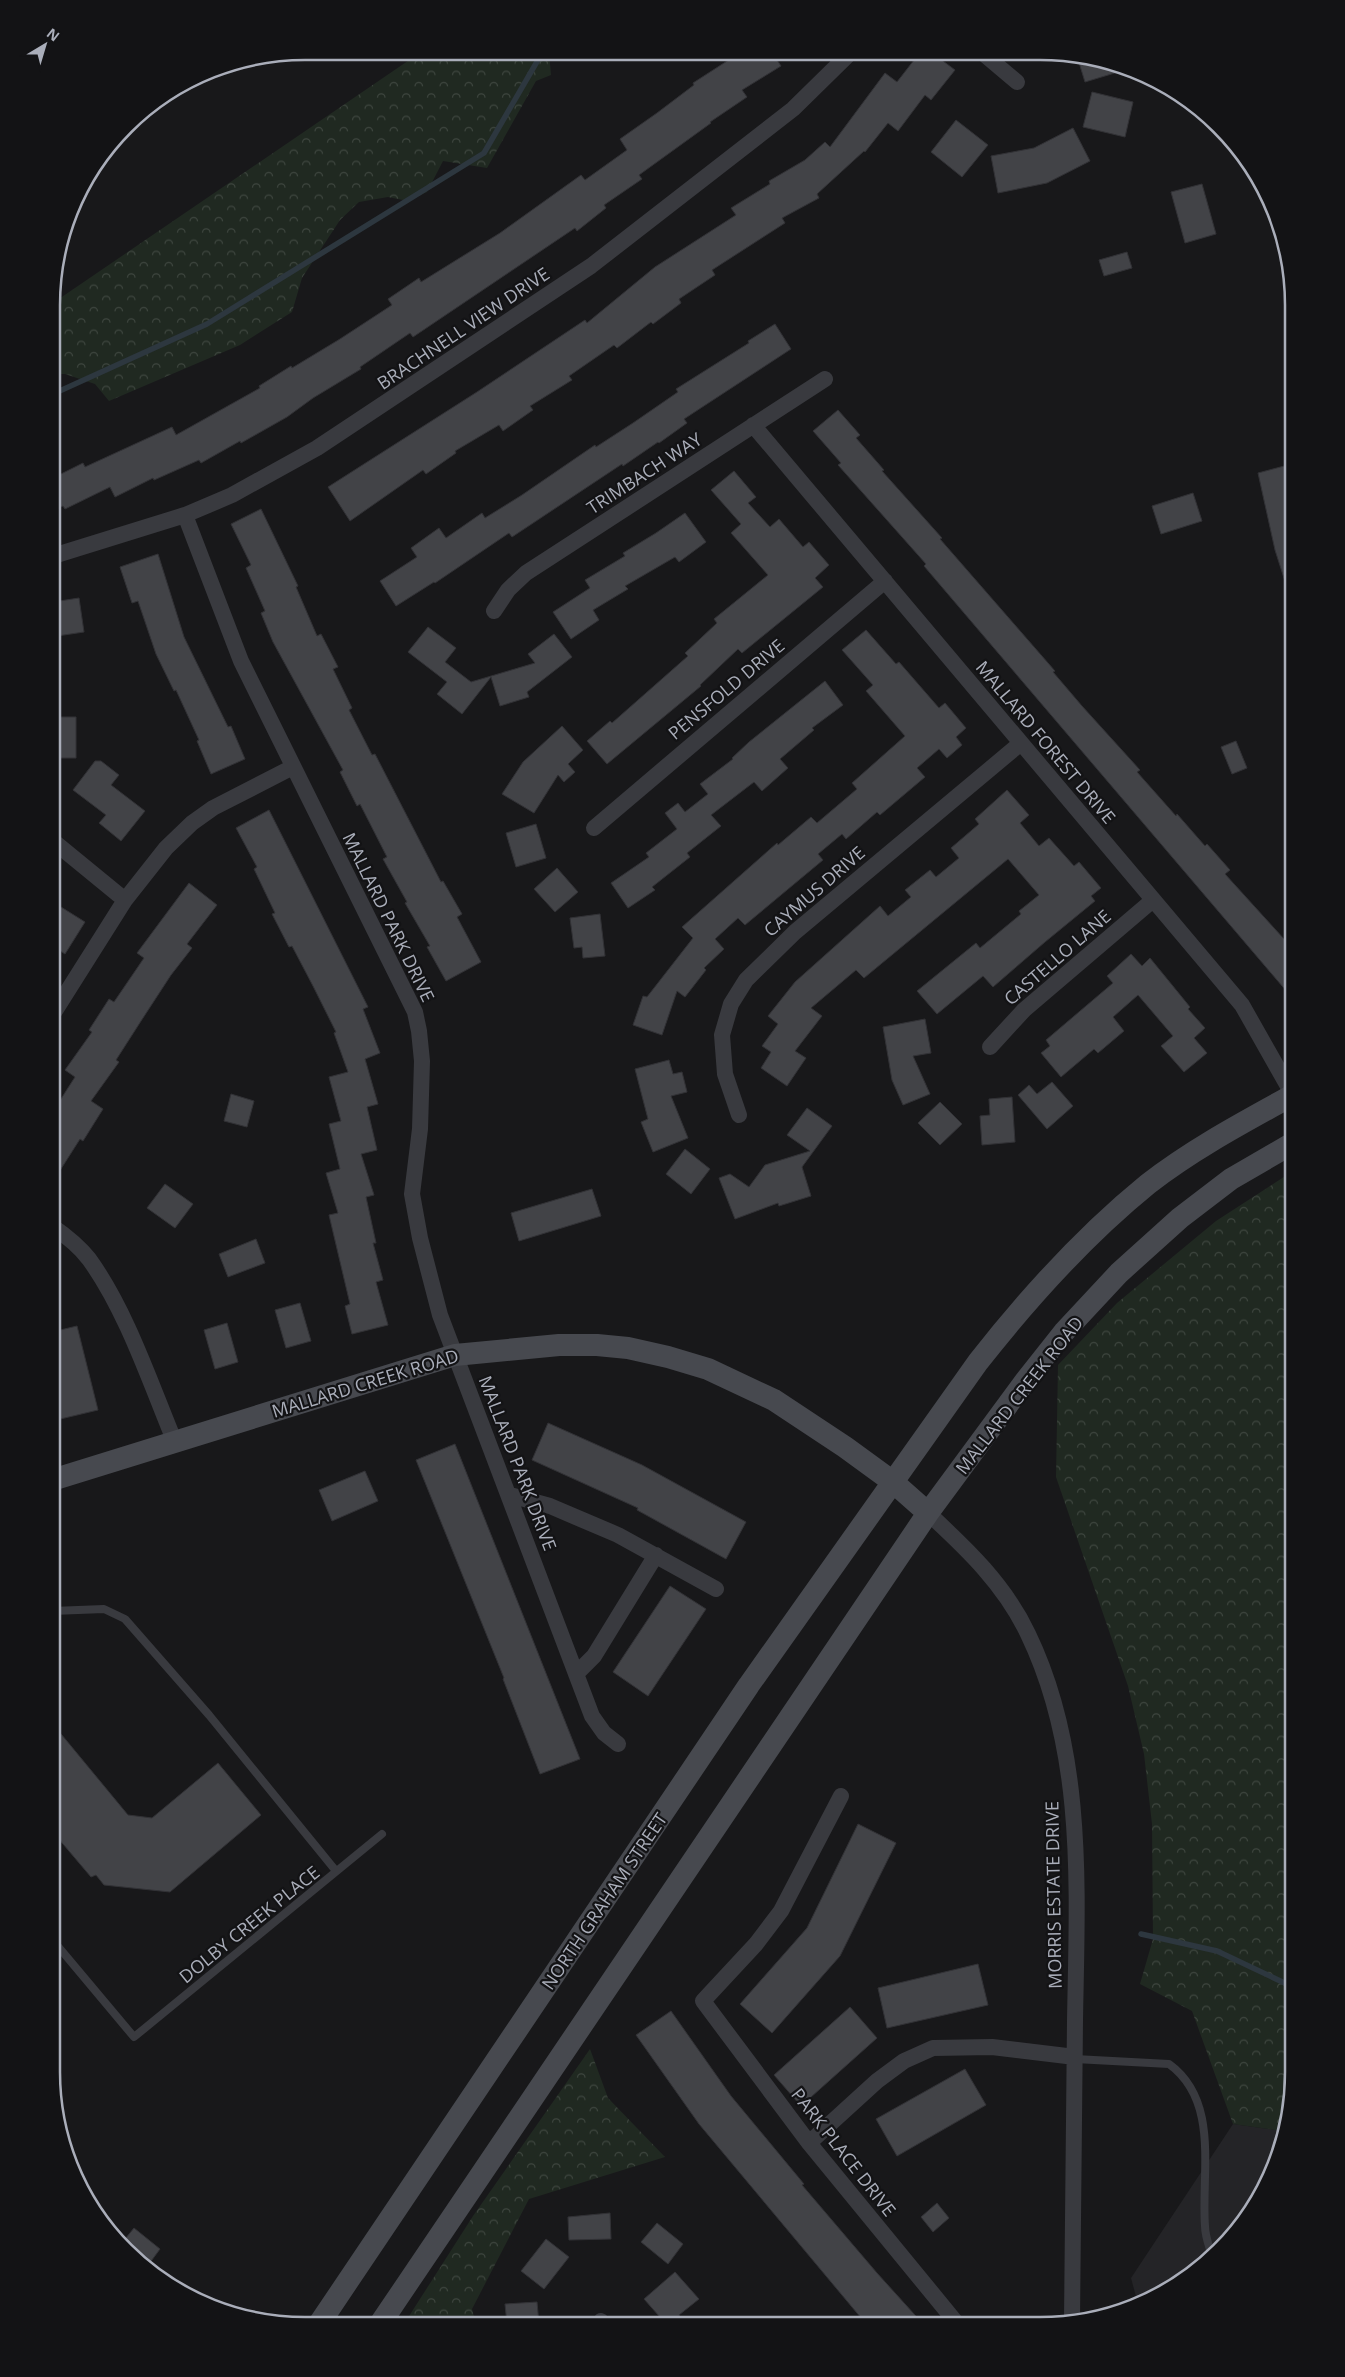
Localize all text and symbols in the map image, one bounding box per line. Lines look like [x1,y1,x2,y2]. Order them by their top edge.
north arrow [20,20,70,70]
text: N [43,23,64,45]
street label: BRACHNELL VIEW DRIVE [372,261,554,395]
street label: TRIMBACH WAY [582,426,707,519]
street label: PENSFOLD DRIVE [663,633,789,745]
street label: MALLARD FOREST DRIVE [971,656,1121,828]
street label: MALLARD PARK DRIVE [338,828,440,1006]
street label: CAYMUS DRIVE [758,840,870,942]
street label: CASTELLO LANE [998,904,1116,1010]
street label: MALLARD CREEK ROAD [950,1311,1088,1479]
street label: MALLARD CREEK ROAD [269,1343,461,1423]
street label: MALLARD PARK DRIVE [474,1372,562,1554]
street label: MORRIS ESTATE DRIVE [1039,1801,1067,1989]
street label: NORTH GRAHAM STREET [536,1808,672,1994]
street label: DOLBY CREEK PLACE [174,1860,324,1988]
street label: PARK PLACE DRIVE [786,2083,902,2221]

